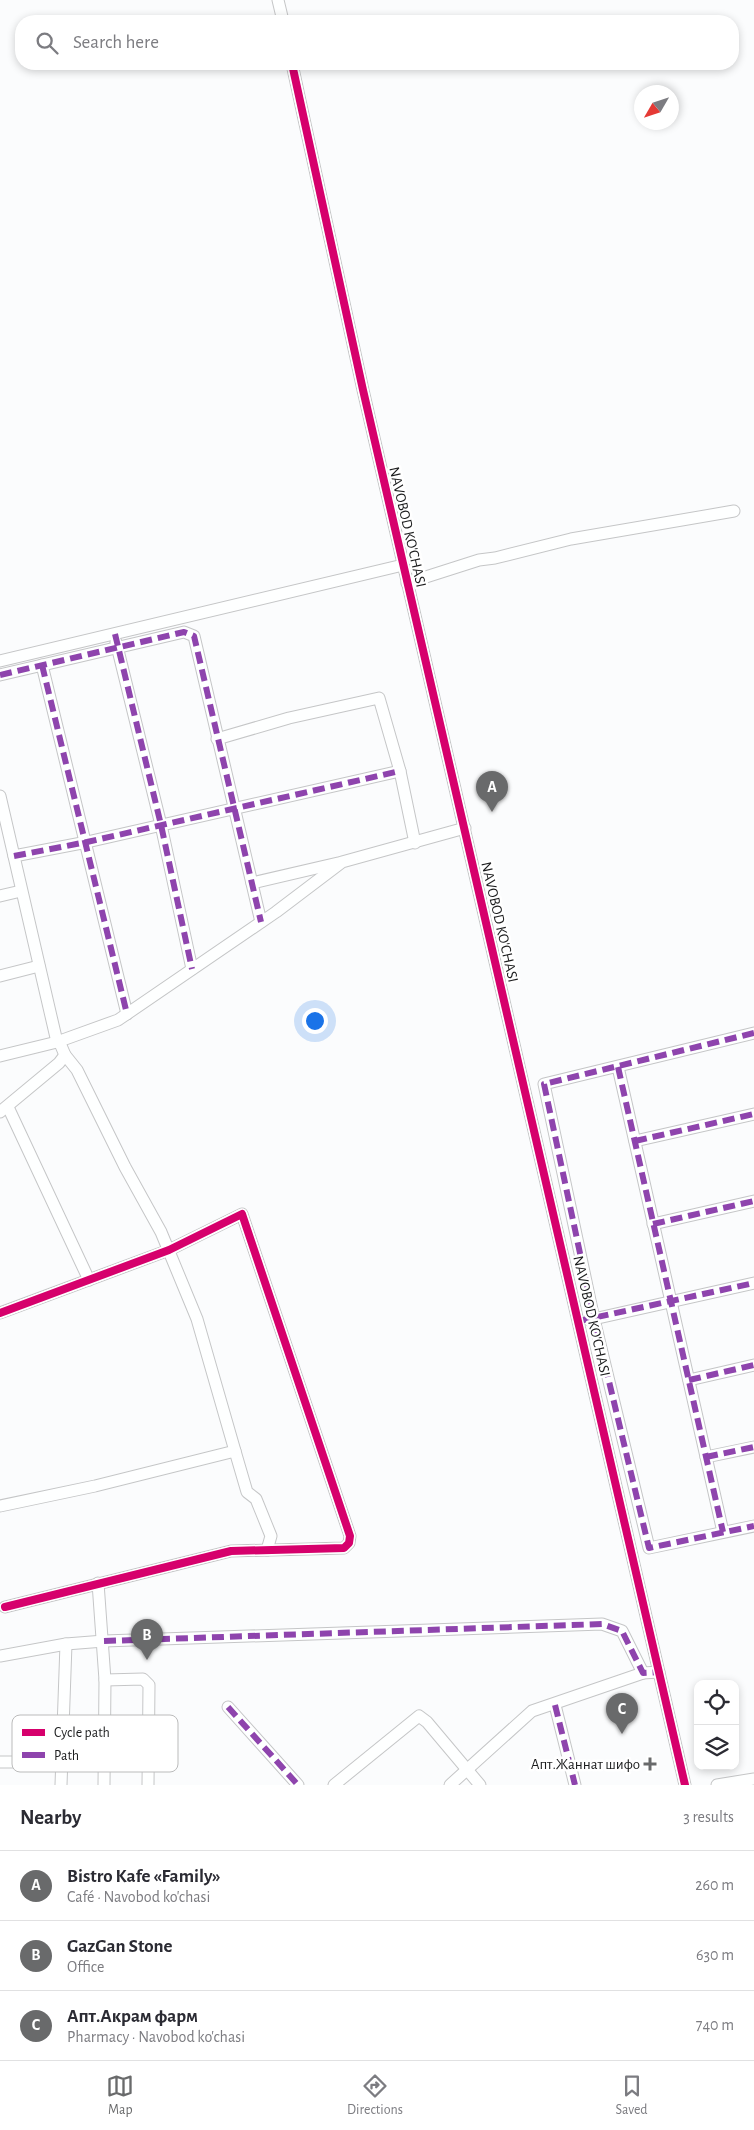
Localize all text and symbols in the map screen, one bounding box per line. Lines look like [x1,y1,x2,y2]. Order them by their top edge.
search box [15,15,739,70]
icon: search [33,29,61,57]
text: Search here [73,33,159,52]
north arrow [634,85,679,130]
street label: NAVOBOD KO'CHASI [386,465,429,589]
pin: A [476,771,508,812]
street label: NAVOBOD KO'CHASI [478,860,521,984]
your location [302,1008,328,1034]
street label: NAVOBOD KO'CHASI [570,1254,613,1378]
pin: B [131,1619,163,1660]
map controls [694,1680,739,1770]
button: locate [694,1680,739,1725]
pin: C [606,1693,638,1734]
legend [12,1715,178,1772]
button: layers [694,1725,739,1770]
text: Cycle path [54,1726,110,1740]
text: Path [54,1749,79,1763]
place label: Апт.Жаннат шифо [531,1757,640,1772]
marker: Апт.Жаннат шифо [644,1758,656,1770]
text: Nearby [20,1807,81,1828]
text: 3 results [683,1809,734,1825]
text: Bistro Kafe «Family» [67,1867,221,1886]
text: A [31,1877,41,1893]
text: 260 m [695,1877,734,1893]
text: Café · Navobod ko'chasi [67,1889,210,1905]
text: GazGan Stone [67,1937,173,1956]
text: B [31,1947,41,1963]
text: 630 m [696,1947,734,1963]
text: Office [67,1959,104,1975]
text: Апт.Акрам фарм [67,2007,198,2026]
text: C [32,2017,40,2033]
text: 740 m [696,2017,734,2033]
text: Pharmacy · Navobod ko'chasi [67,2029,245,2045]
tab: Map [106,2072,134,2119]
tab: Directions [347,2072,403,2119]
tab: Saved [616,2072,648,2119]

